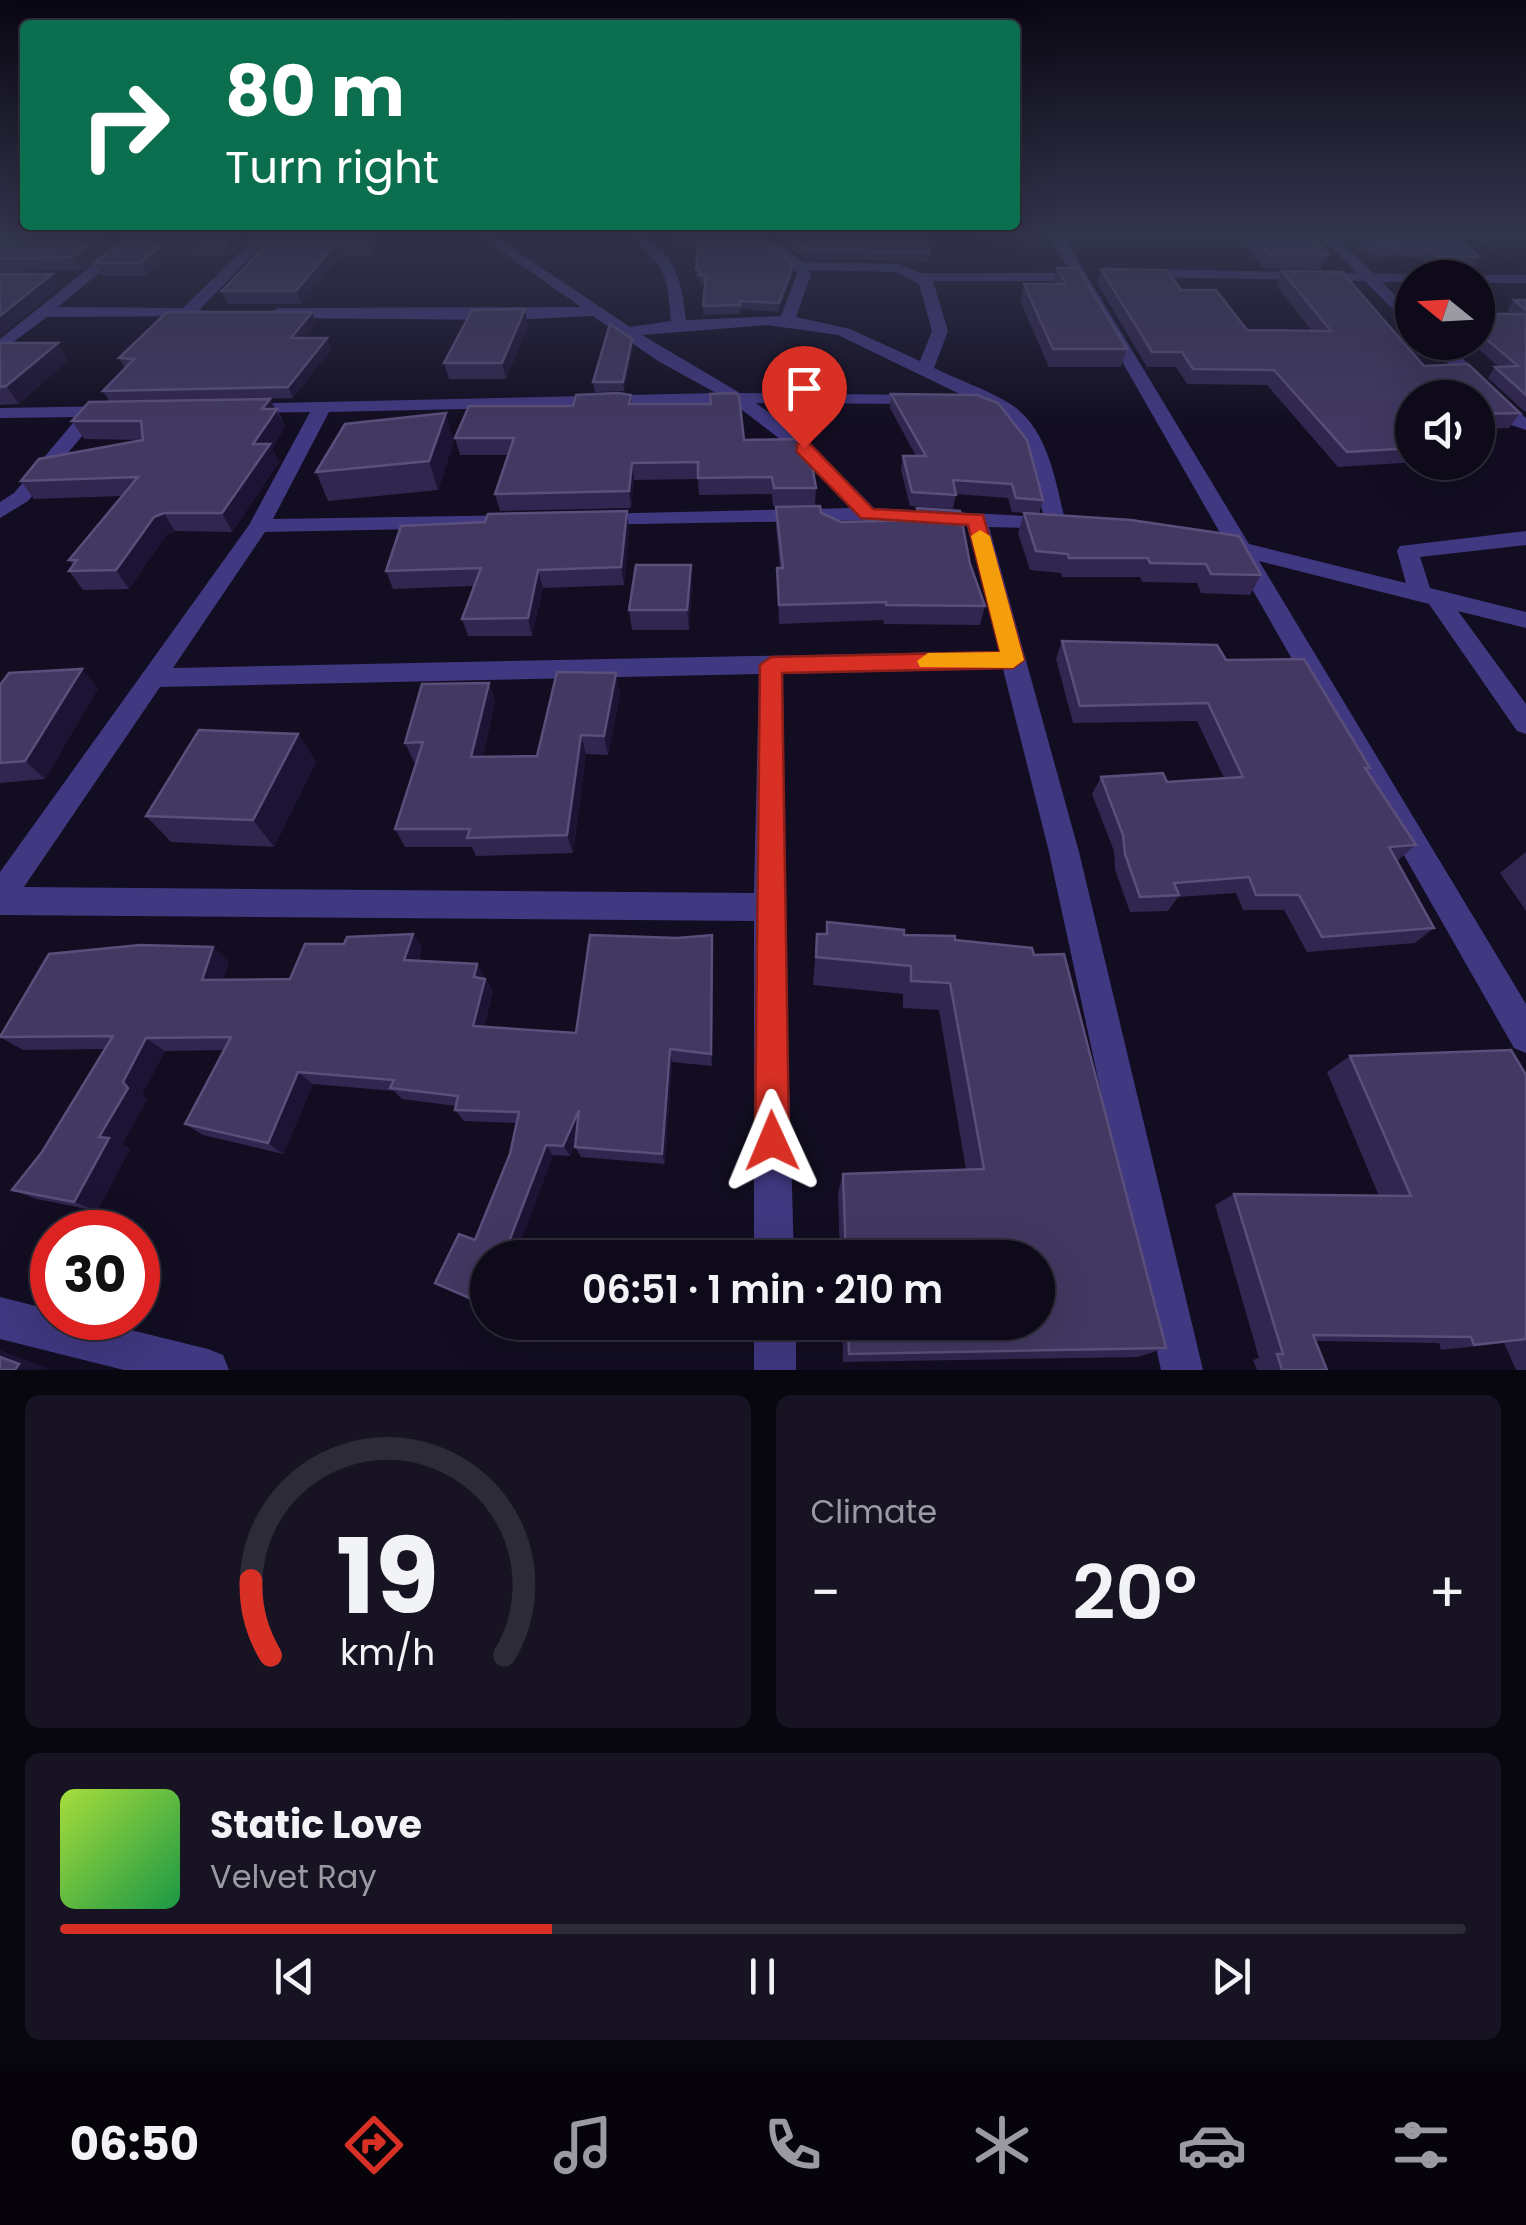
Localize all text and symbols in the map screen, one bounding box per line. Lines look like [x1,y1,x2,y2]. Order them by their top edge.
text: 80 m [225,42,405,141]
icon: right [60,60,190,190]
text: Turn right [225,136,439,199]
north arrow [1395,260,1495,360]
map controls [1395,260,1495,480]
pin [762,346,847,449]
icon: arrive [777,361,832,416]
button: sound [1395,380,1495,480]
position arrow [720,1089,824,1193]
speed limit sign: 30 [30,1210,160,1340]
text: 06:51 · 1 min · 210 m [582,1263,943,1316]
text: Climate [811,1489,937,1534]
text: 19 [336,1504,439,1649]
text: 20° [1072,1540,1197,1645]
text: − [811,1554,841,1631]
text: + [1428,1554,1466,1631]
text: km/h [340,1627,435,1678]
text: Static Love [210,1798,422,1851]
text: Velvet Ray [210,1854,376,1899]
icon: previous [267,1949,322,2004]
icon: pause [735,1949,790,2004]
icon: next [1204,1949,1259,2004]
icon: directions [339,2110,409,2180]
icon: music [548,2110,618,2180]
icon: phone [758,2110,828,2180]
icon: climate [967,2110,1037,2180]
icon: car [1177,2110,1247,2180]
icon: filters [1386,2110,1456,2180]
text: 06:50 [70,2113,199,2176]

